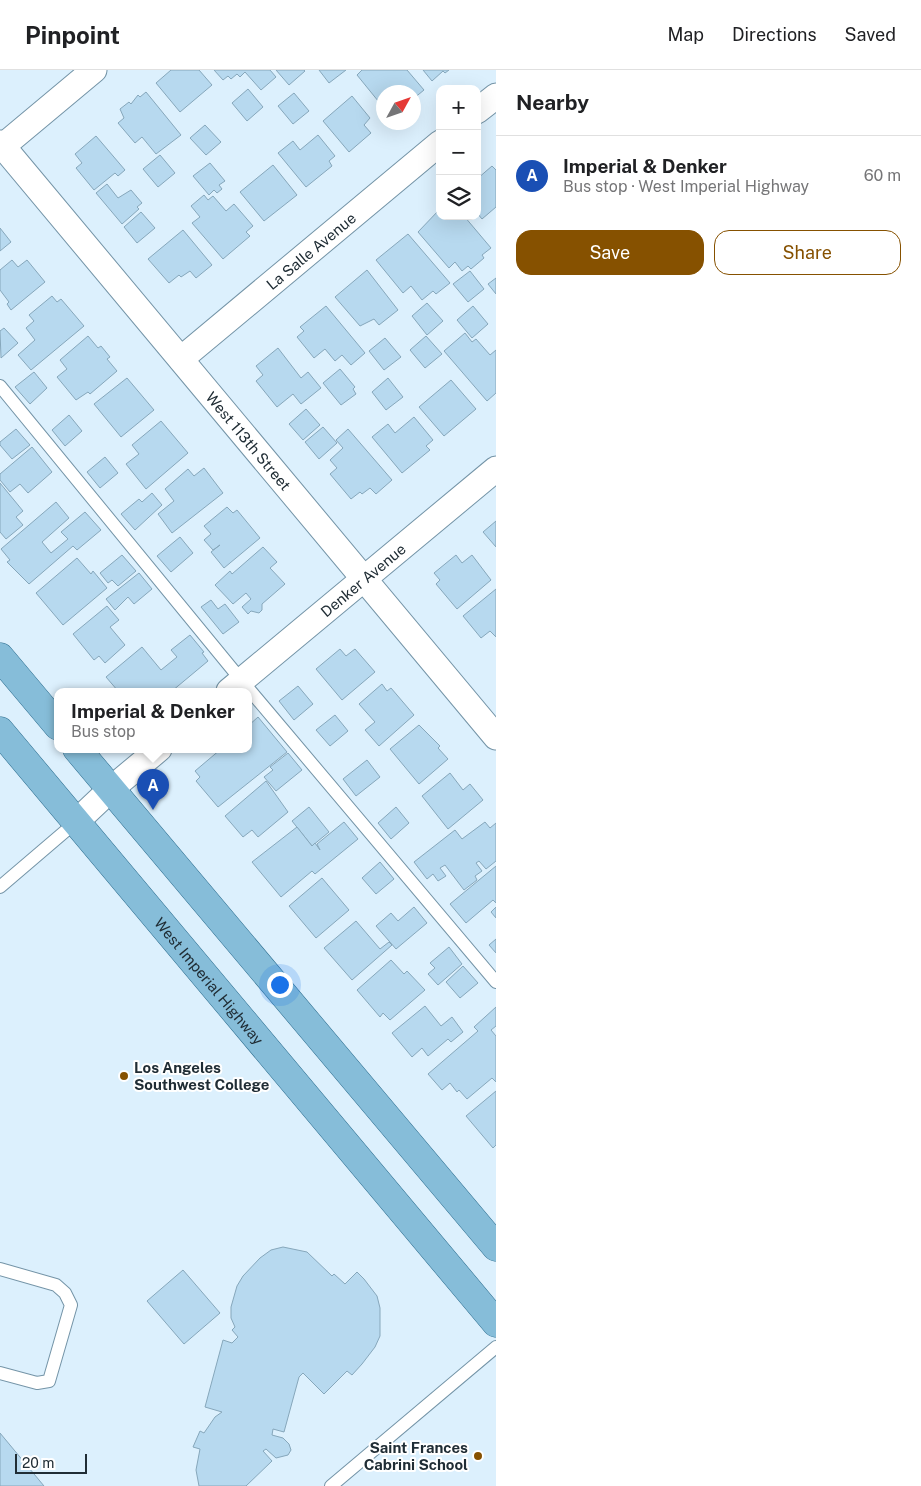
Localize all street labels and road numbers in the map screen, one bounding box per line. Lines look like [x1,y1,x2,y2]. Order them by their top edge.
street label: La Salle Avenue [263,209,359,293]
street label: West 113th Street [203,388,295,493]
street label: Denker Avenue [317,540,409,620]
street label: West Imperial Highway [151,914,267,1048]

